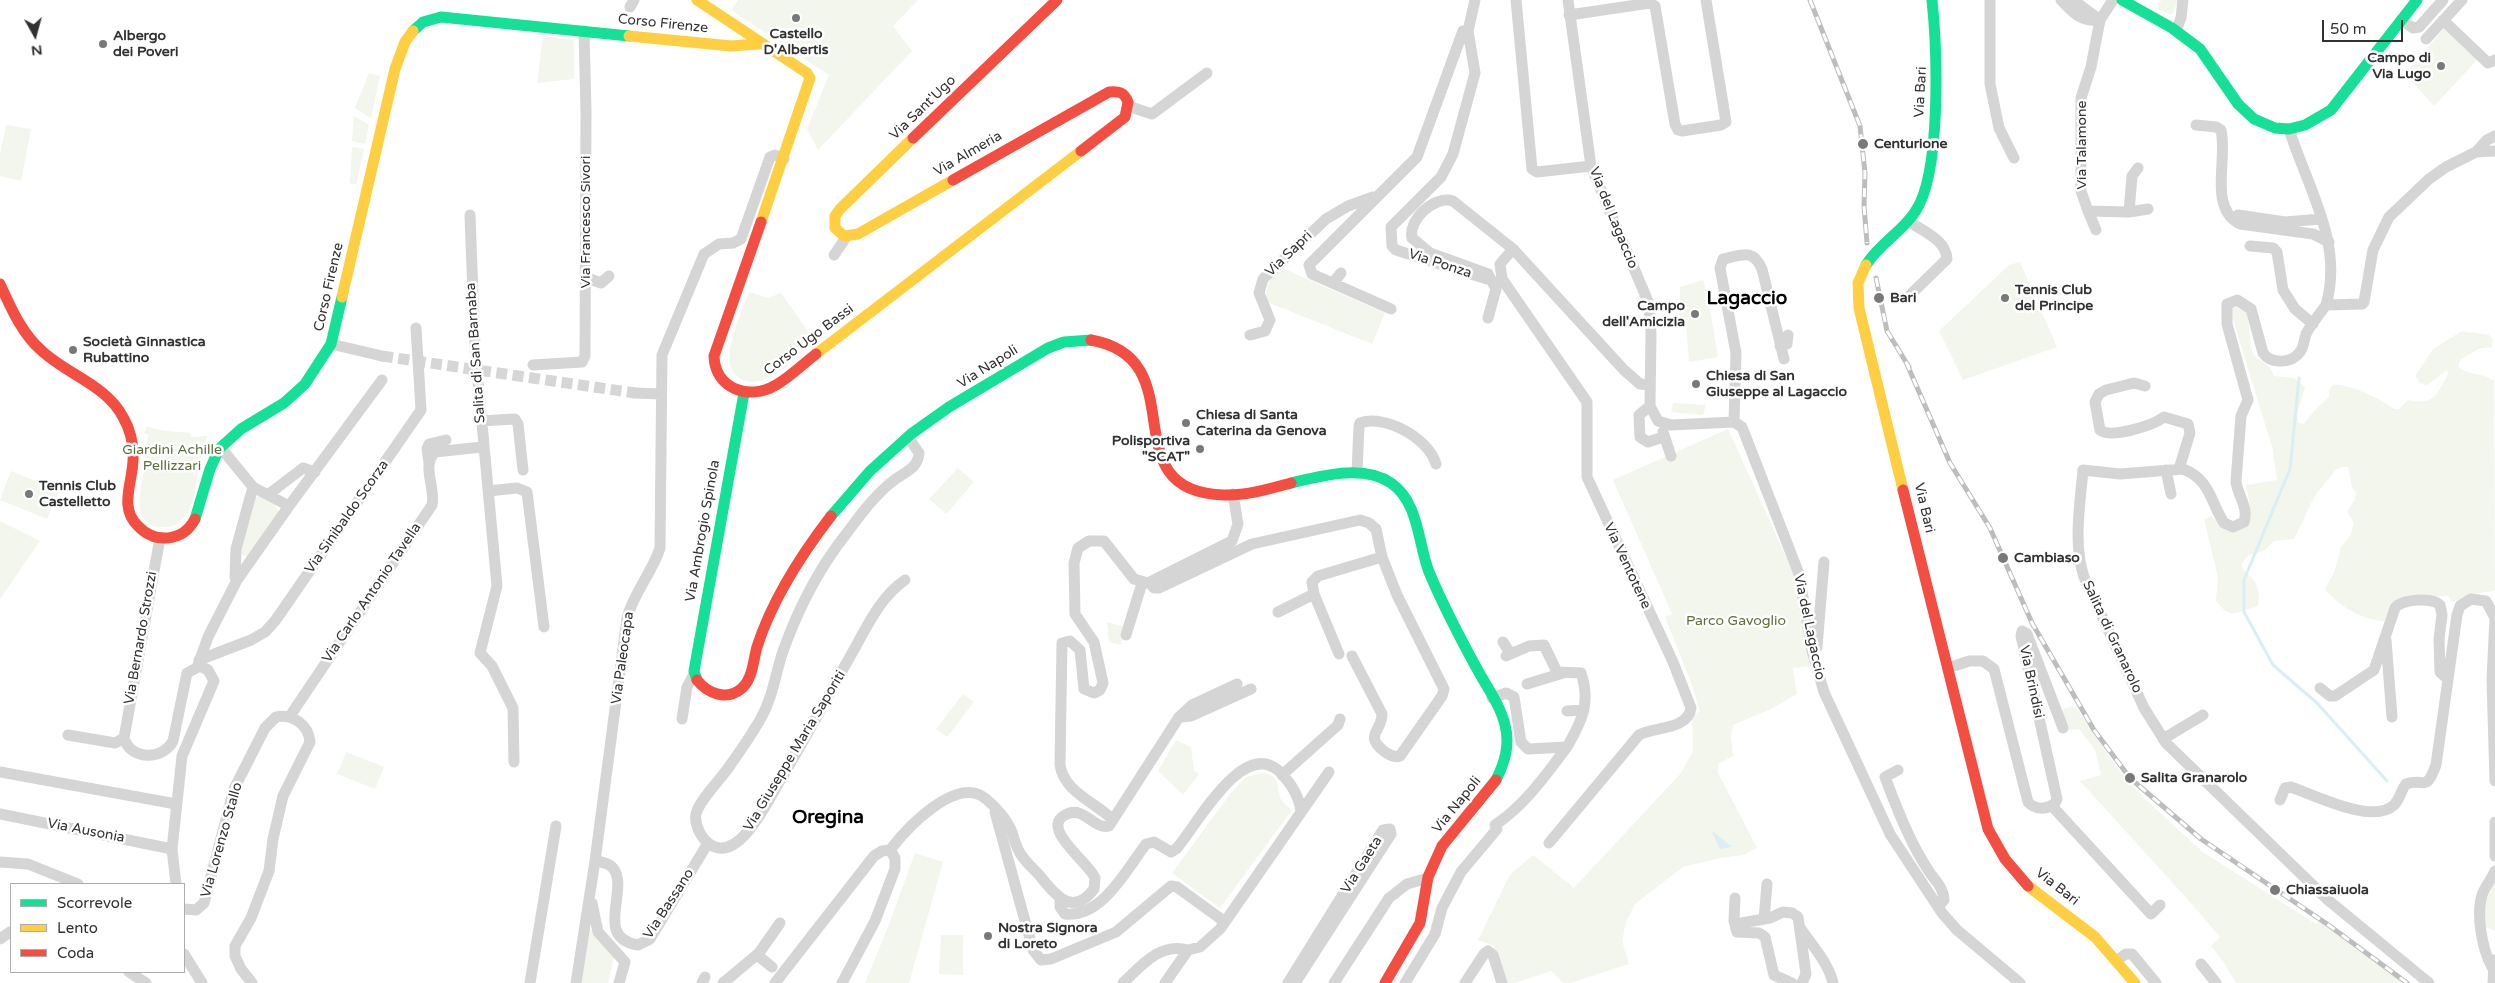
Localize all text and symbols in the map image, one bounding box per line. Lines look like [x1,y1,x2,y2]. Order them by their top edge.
north arrow [10,10,60,60]
scale bar [2325,10,2406,42]
street label: Corso Firenze [617,11,709,37]
marker: Castello D'Albertis [790,12,802,24]
text: 50 m [2330,20,2367,38]
place label: Castello D'Albertis [763,26,829,58]
place label: Albergo dei Poveri [113,28,179,60]
marker: Albergo dei Poveri [97,38,109,50]
text: N [30,41,44,60]
place label: Campo di Via Lugo [2367,50,2431,82]
marker: Campo di Via Lugo [2435,60,2447,72]
street label: Via Bari [1911,66,1931,118]
street label: Via Sant'Ugo [886,72,960,144]
street label: Via Talamone [2074,100,2090,190]
street label: Via Almeria [931,128,1005,180]
place label: Centurione [1874,136,1947,152]
marker: Centurione [1856,137,1870,151]
street label: Via Francesco Sivori [578,156,594,288]
street label: Via del Lagaccio [1585,165,1641,271]
street label: Via Sapri [1262,228,1316,280]
street label: Corso Firenze [311,241,347,333]
street label: Via Ponza [1406,246,1474,282]
street label: Salita di San Barnaba [463,282,489,424]
place label: Tennis Club del Principe [2015,282,2093,314]
district label: Lagaccio [1707,288,1787,310]
place label: Bari [1890,290,1916,306]
marker: Bari [1872,291,1886,305]
marker: Tennis Club del Principe [1999,292,2011,304]
place label: Campo dell'Amicizia [1602,298,1685,331]
street label: Corso Ugo Bassi [761,301,857,379]
marker: Campo dell'Amicizia [1689,308,1701,320]
place label: Società Ginnastica Rubattino [83,334,206,367]
street label: Via Napoli [955,342,1021,392]
marker: Società Ginnastica Rubattino [67,344,79,356]
place label: Chiesa di San Giuseppe al Lagaccio [1706,368,1847,401]
marker: Chiesa di San Giuseppe al Lagaccio [1690,378,1702,390]
place label: Chiesa di Santa Caterina da Genova [1196,407,1326,440]
marker: Chiesa di Santa Caterina da Genova [1180,417,1192,429]
place label: Polisportiva "SCAT" [1112,433,1190,466]
park label: Giardini Achille Pellizzari [122,442,222,474]
marker: Polisportiva "SCAT" [1194,443,1206,455]
street label: Via Sinibaldo Scorza [302,457,392,577]
street label: Via Ambrogio Spinola [682,459,724,603]
place label: Tennis Club Castelletto [39,478,116,511]
street label: Via Bari [1910,481,1938,535]
marker: Tennis Club Castelletto [23,488,35,500]
street label: Via Carlo Antonio Tavella [319,520,425,666]
street label: Via Ventotene [1600,520,1654,612]
place label: Cambiaso [2014,550,2080,566]
marker: Cambiaso [1996,551,2010,565]
street label: Via Bernardo Strozzi [121,570,161,706]
street label: Via del Lagaccio [1790,572,1828,682]
street label: Salita di Granarolo [2079,578,2145,696]
street label: Via Paleocapa [608,611,638,705]
park label: Parco Gavoglio [1686,613,1786,629]
street label: Via Brindisi [2015,644,2047,720]
street label: Via Giuseppe Maria Saporiti [740,668,850,834]
place label: Salita Granarolo [2141,770,2247,786]
marker: Salita Granarolo [2123,771,2137,785]
street label: Via Napoli [1429,773,1485,837]
street label: Via Lorenzo Stallo [198,781,246,899]
district label: Oregina [792,807,864,829]
street label: Via Ausonia [46,815,126,847]
street label: Via Gaeta [1338,833,1386,897]
street label: Via Bari [2032,865,2082,909]
street label: Via Bassano [640,866,698,942]
place label: Chiassaiuola [2286,882,2369,898]
legend [10,883,185,973]
marker: Chiassaiuola [2268,883,2282,897]
text: Scorrevole [57,894,132,912]
text: Lento [57,919,98,937]
place label: Nostra Signora di Loreto [998,920,1098,952]
marker: Nostra Signora di Loreto [982,930,994,942]
text: Coda [57,944,94,962]

